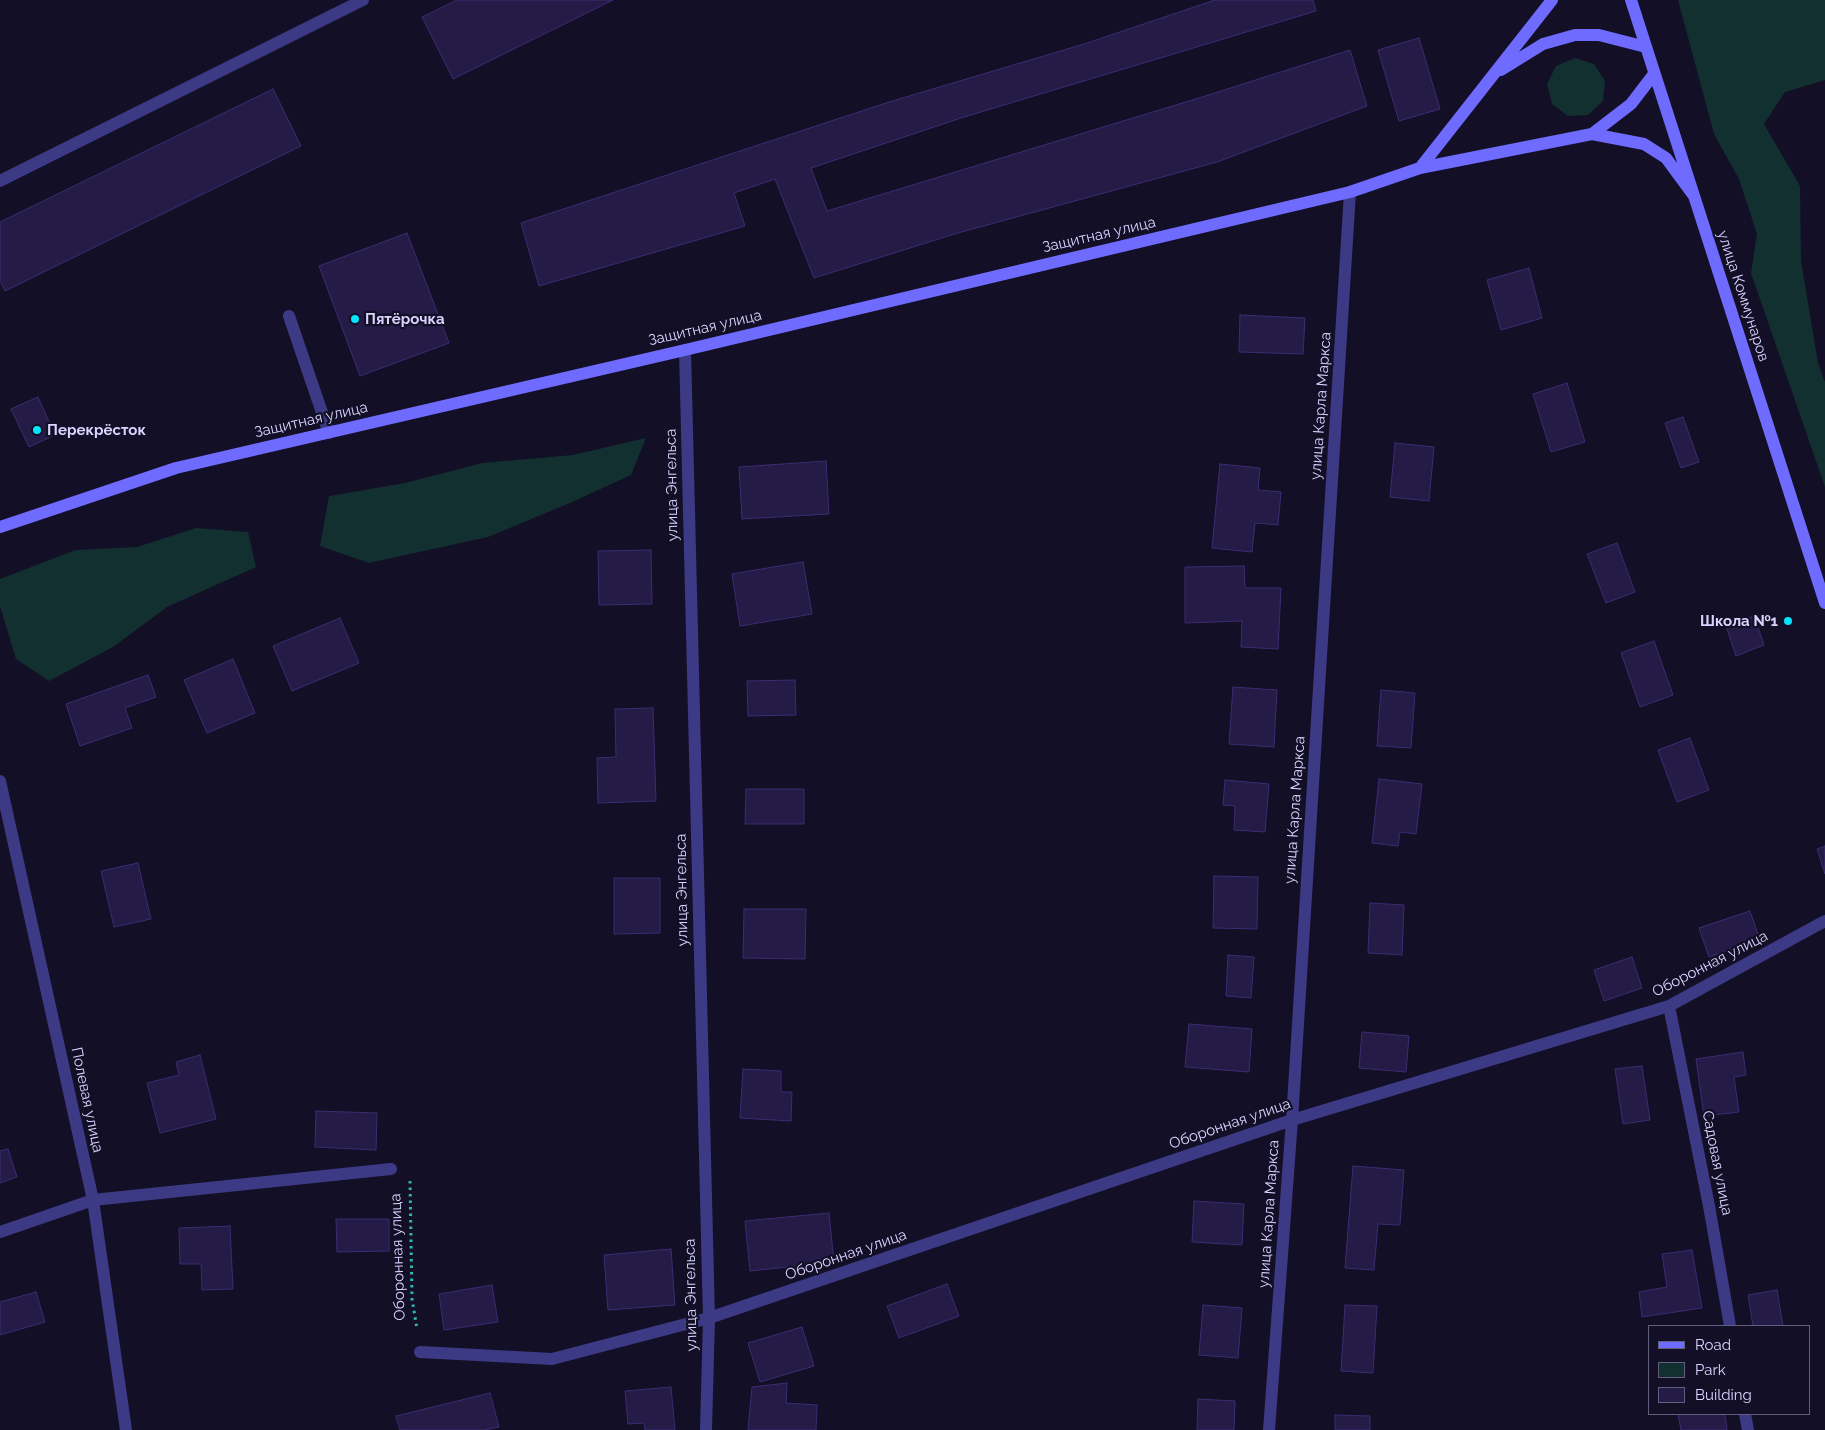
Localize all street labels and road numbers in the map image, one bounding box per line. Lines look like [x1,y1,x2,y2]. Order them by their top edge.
street label: Защитная улица [1041,213,1157,257]
street label: улица Коммунаров [1713,228,1773,364]
street label: Защитная улица [647,306,763,350]
street label: улица Карла Маркса [1307,332,1335,480]
street label: Защитная улица [253,398,369,442]
street label: улица Энгельса [662,428,682,542]
street label: улица Карла Маркса [1281,736,1309,884]
street label: улица Энгельса [672,833,692,947]
street label: Оборонная улица [1649,927,1771,1001]
street label: Полевая улица [67,1046,107,1154]
street label: Оборонная улица [1167,1095,1293,1153]
street label: Садовая улица [1698,1109,1736,1217]
street label: улица Карла Маркса [1255,1140,1283,1288]
street label: Оборонная улица [387,1193,409,1321]
street label: Оборонная улица [783,1226,909,1284]
street label: улица Энгельса [681,1238,701,1352]

